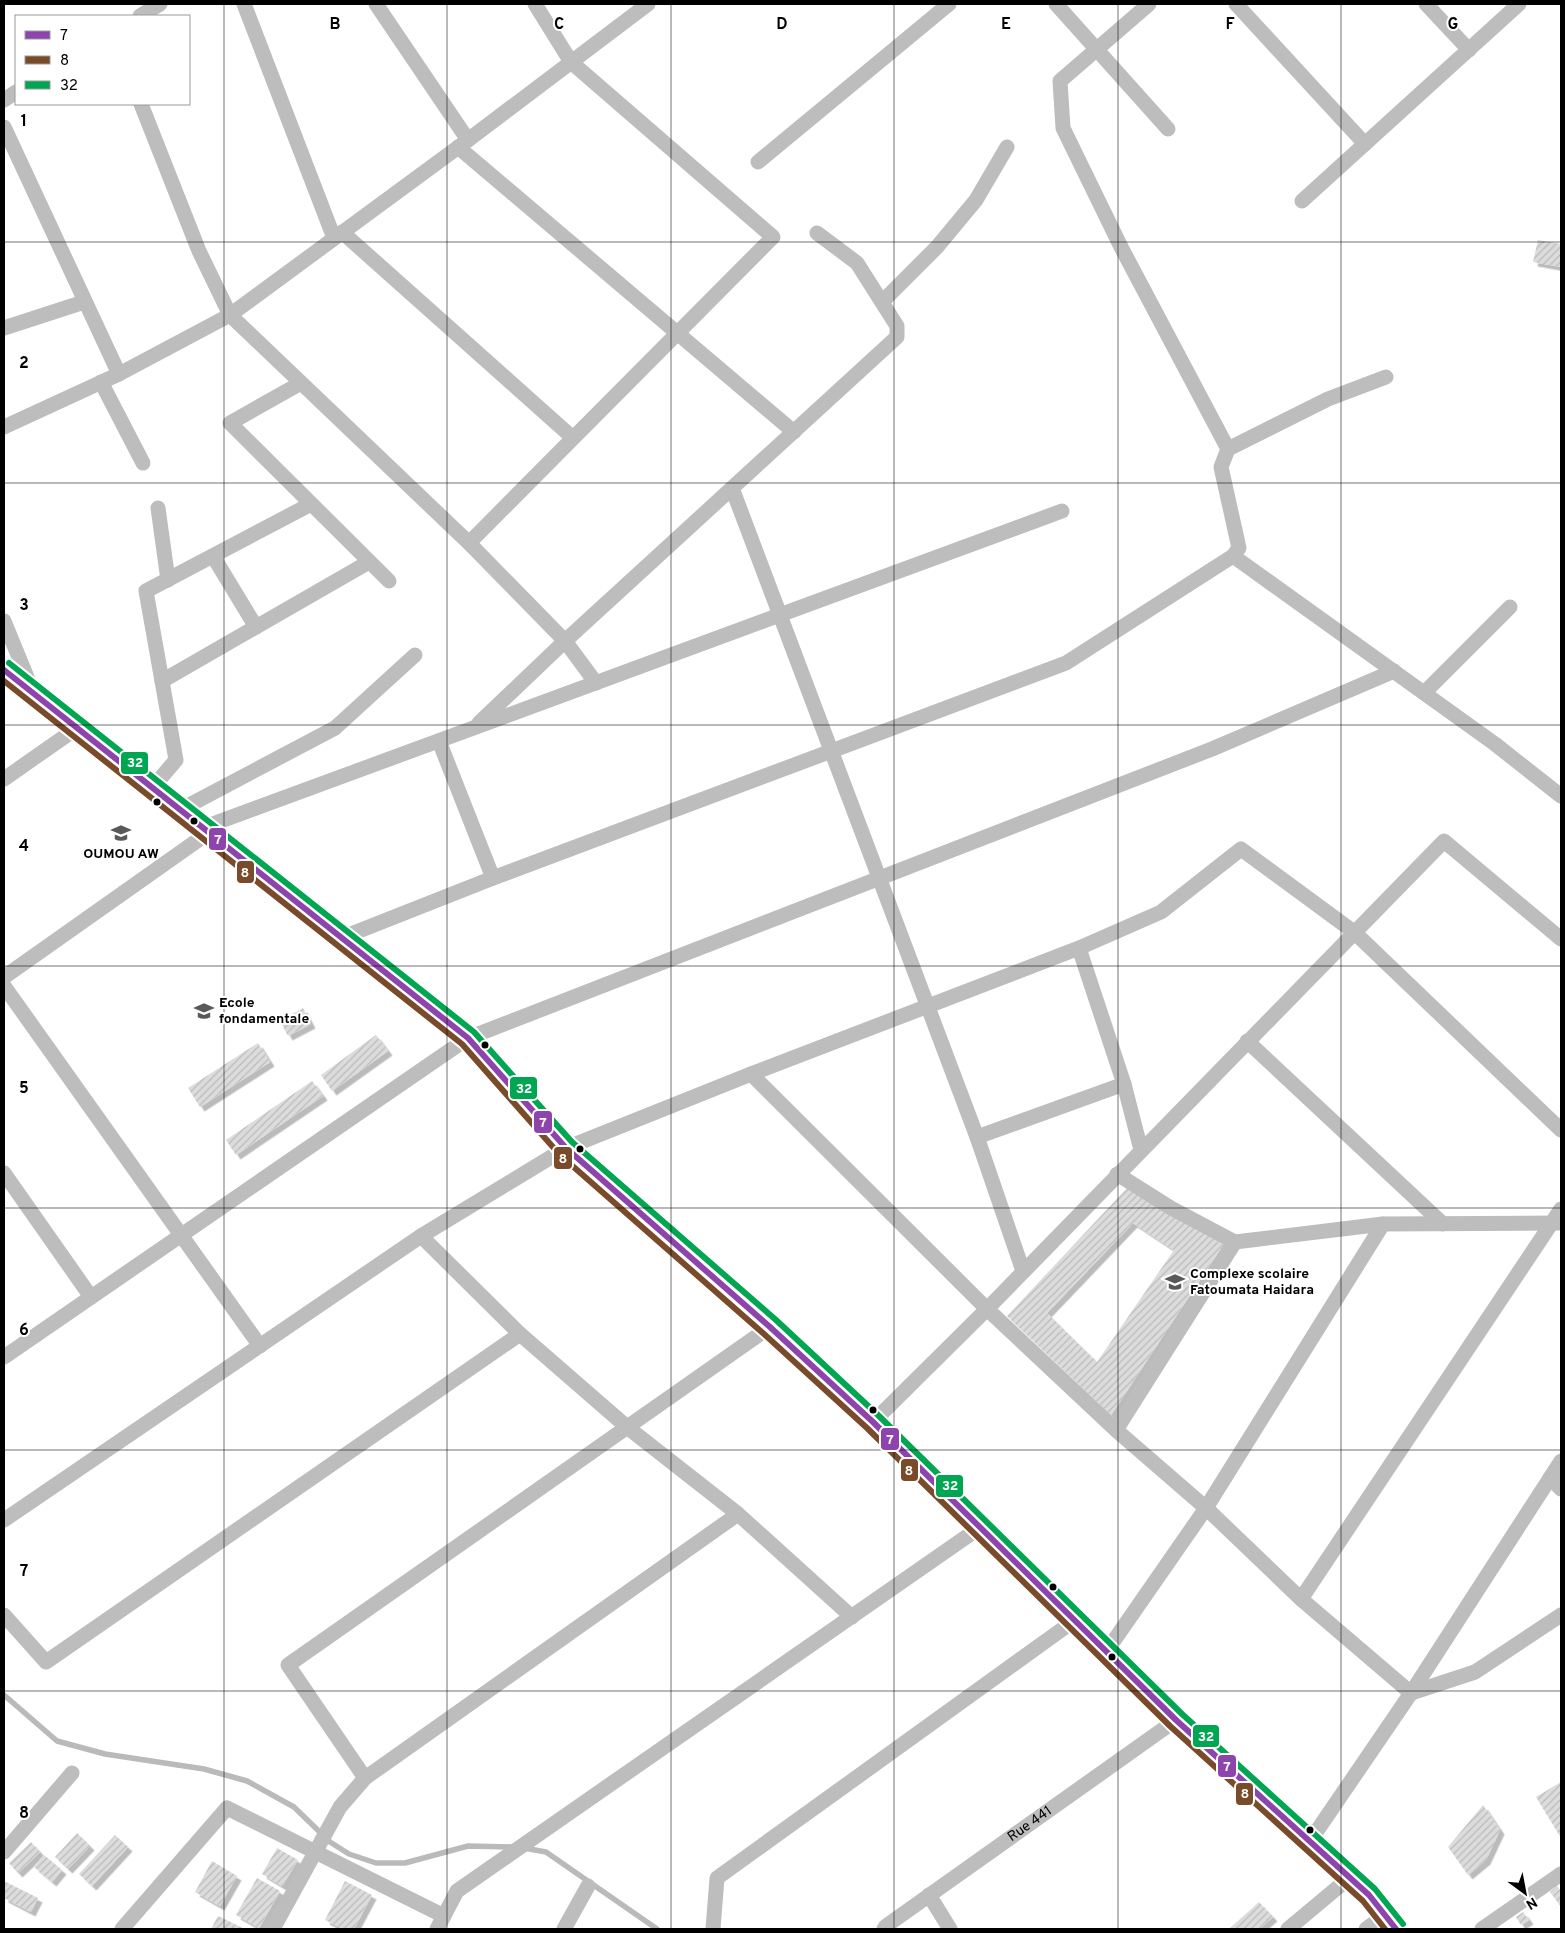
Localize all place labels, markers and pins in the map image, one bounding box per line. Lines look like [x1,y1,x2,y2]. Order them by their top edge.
unlabelled marker [152,797,162,807]
unlabelled marker [189,816,199,826]
school or university icon: OUMOU AW [110,822,132,844]
place label: OUMOU AW [83,846,159,863]
place label: Ecole fondamentale [219,995,309,1028]
school or university icon: Ecole fondamentale [193,1000,215,1022]
unlabelled marker [480,1040,490,1050]
unlabelled marker [575,1144,585,1154]
place label: Complexe scolaire Fatoumata Haidara [1190,1266,1314,1299]
school or university icon: Complexe scolaire Fatoumata Haidara [1164,1271,1186,1293]
unlabelled marker [868,1405,878,1415]
unlabelled marker [1048,1582,1058,1592]
unlabelled marker [1107,1652,1117,1662]
unlabelled marker [1305,1825,1315,1835]

